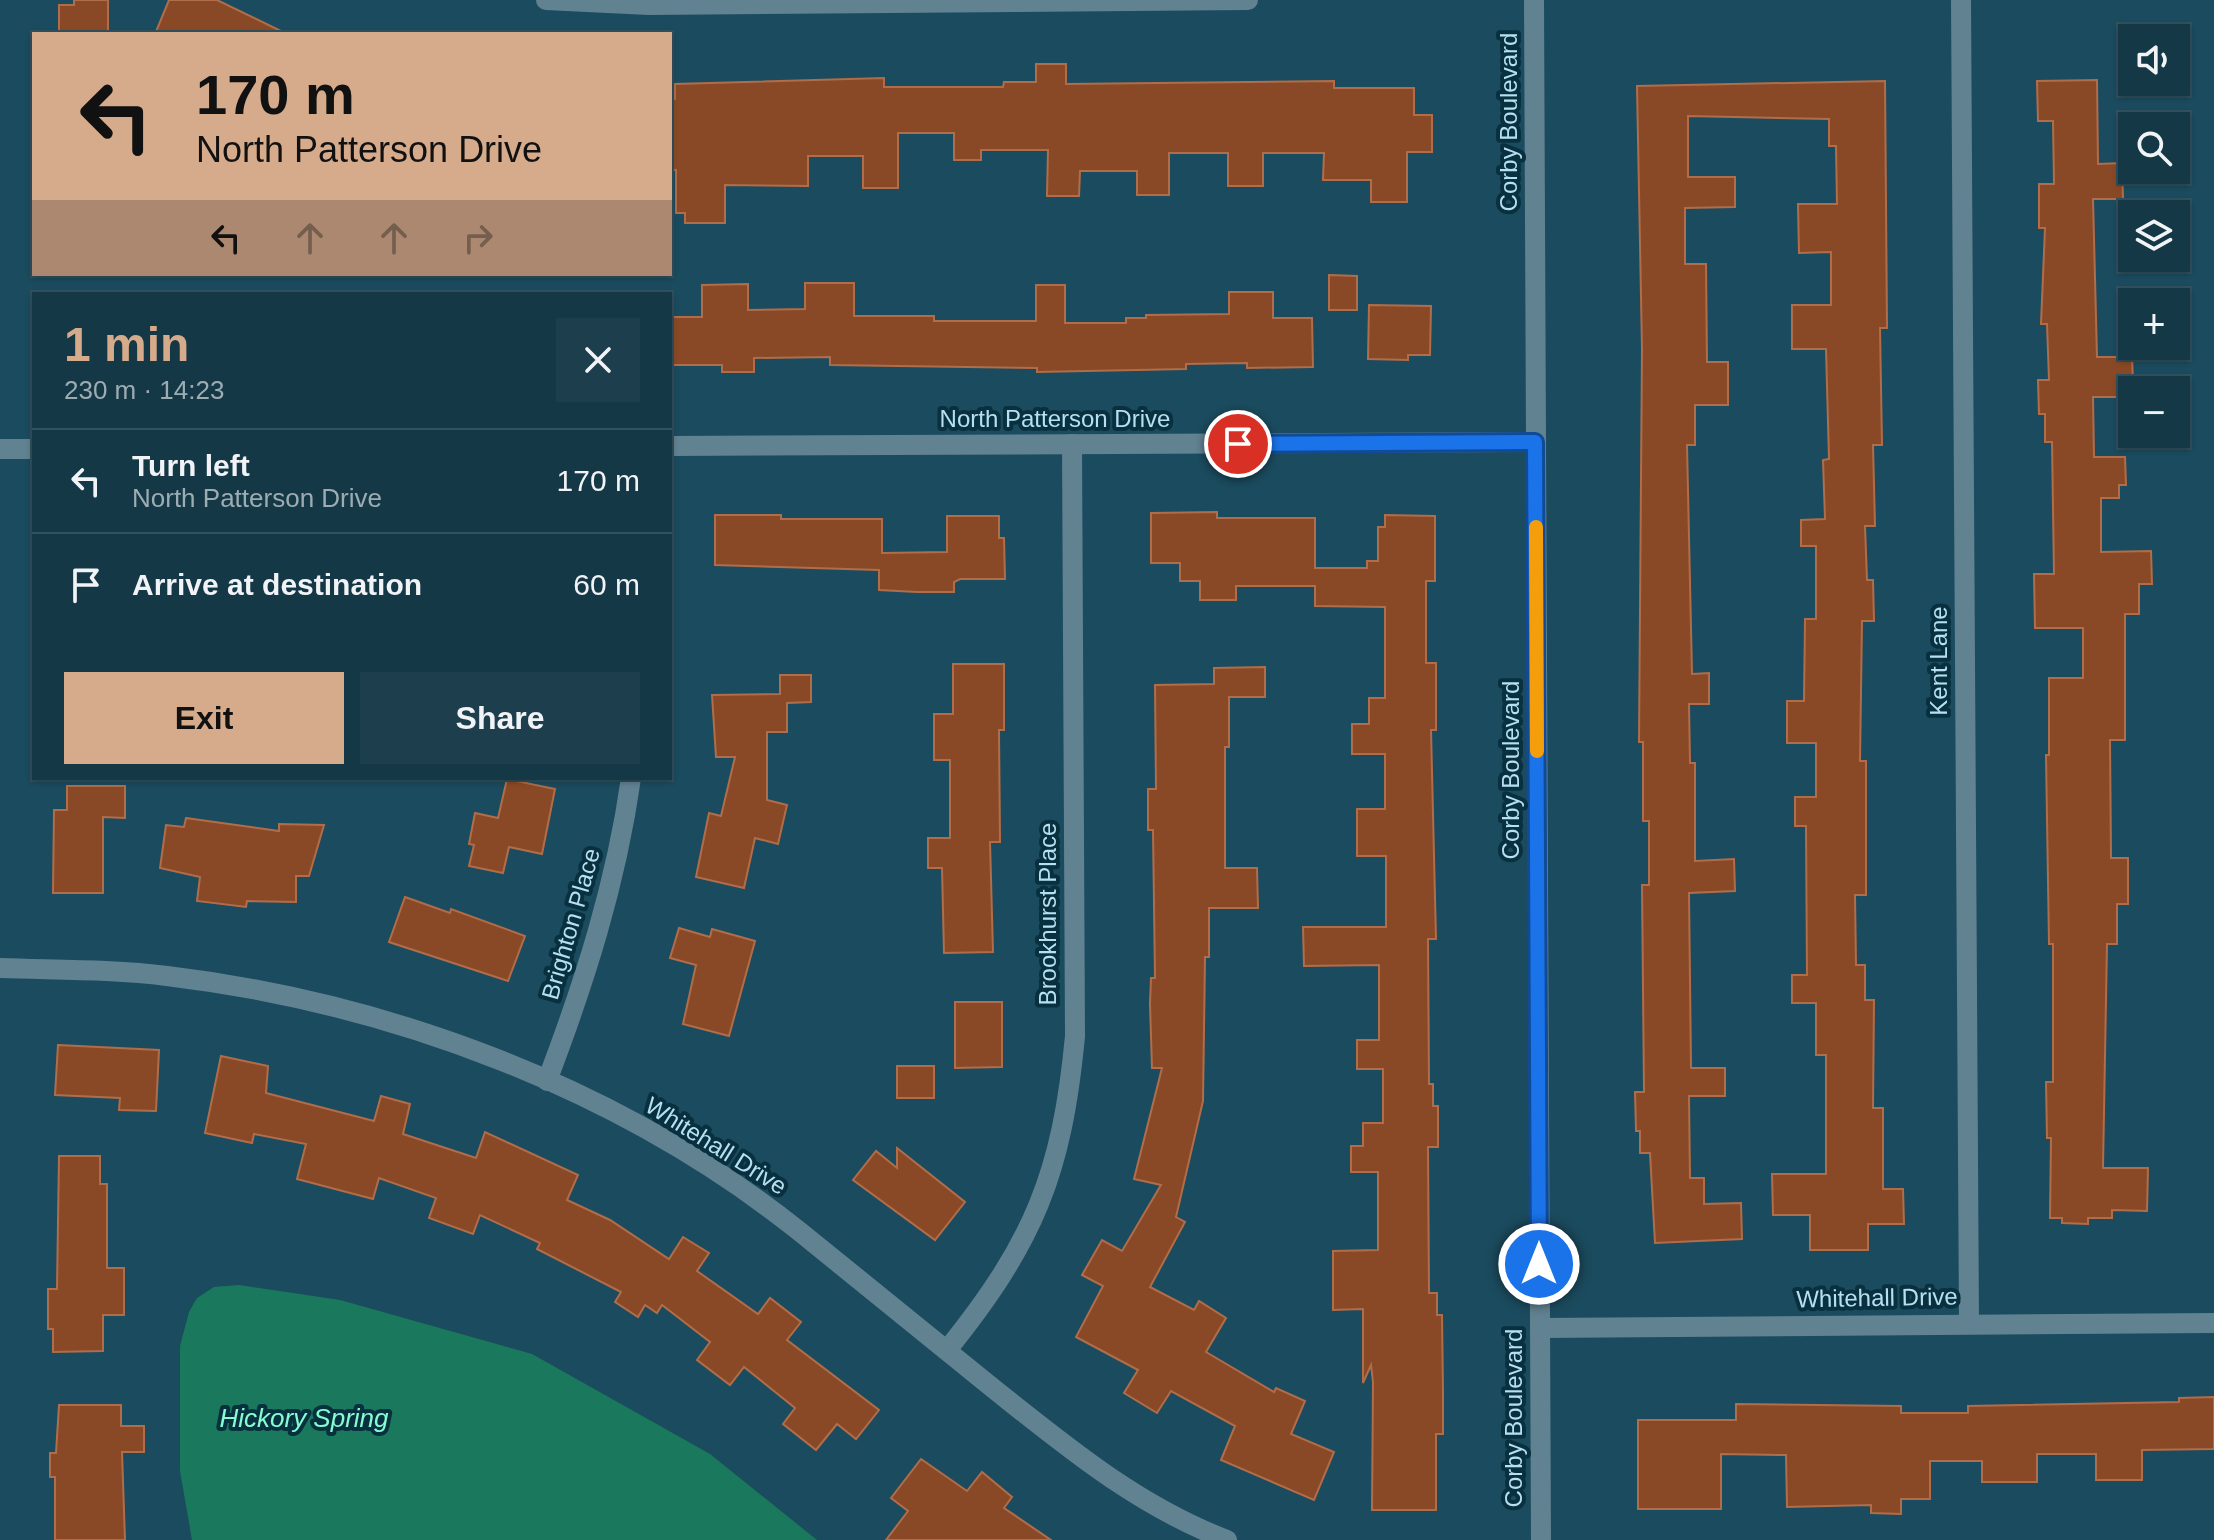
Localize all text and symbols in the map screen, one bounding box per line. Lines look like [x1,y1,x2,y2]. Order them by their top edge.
map controls [2118,24,2190,448]
button: sound [2118,24,2190,96]
street label: Corby Boulevard [1495,33,1522,211]
text: 170 m [196,63,355,126]
icon: left [64,64,168,168]
button: search [2118,112,2190,184]
text: North Patterson Drive [196,129,542,170]
button: layers [2118,200,2190,272]
icon: left [204,216,248,260]
icon: ahead [288,216,332,260]
icon: ahead [372,216,416,260]
icon: right [456,216,500,260]
button: + [2118,288,2190,360]
text: 1 min [64,318,189,371]
button: close [556,318,640,402]
text: 230 m · 14:23 [64,375,224,405]
button: − [2118,376,2190,448]
street label: North Patterson Drive [940,405,1170,432]
pin [1204,410,1272,478]
icon: arrive [1216,422,1260,466]
text: Turn left [132,449,250,482]
icon: left [64,459,108,503]
text: 170 m [557,464,640,497]
text: North Patterson Drive [132,483,382,513]
icon: arrive [64,563,108,607]
text: Arrive at destination [132,568,422,601]
text: 60 m [573,568,640,601]
street label: Kent Lane [1925,606,1952,716]
button: Exit [64,672,344,764]
button: Share [360,672,640,764]
street label: Corby Boulevard [1497,681,1524,859]
street label: Brookhurst Place [1034,823,1061,1005]
street label: Brighton Place [536,845,605,1003]
street label: Whitehall Drive [641,1091,792,1200]
position arrow [1497,1222,1581,1306]
street label: Whitehall Drive [1796,1283,1958,1312]
street label: Corby Boulevard [1500,1329,1527,1507]
water label: Hickory Spring [219,1403,389,1433]

